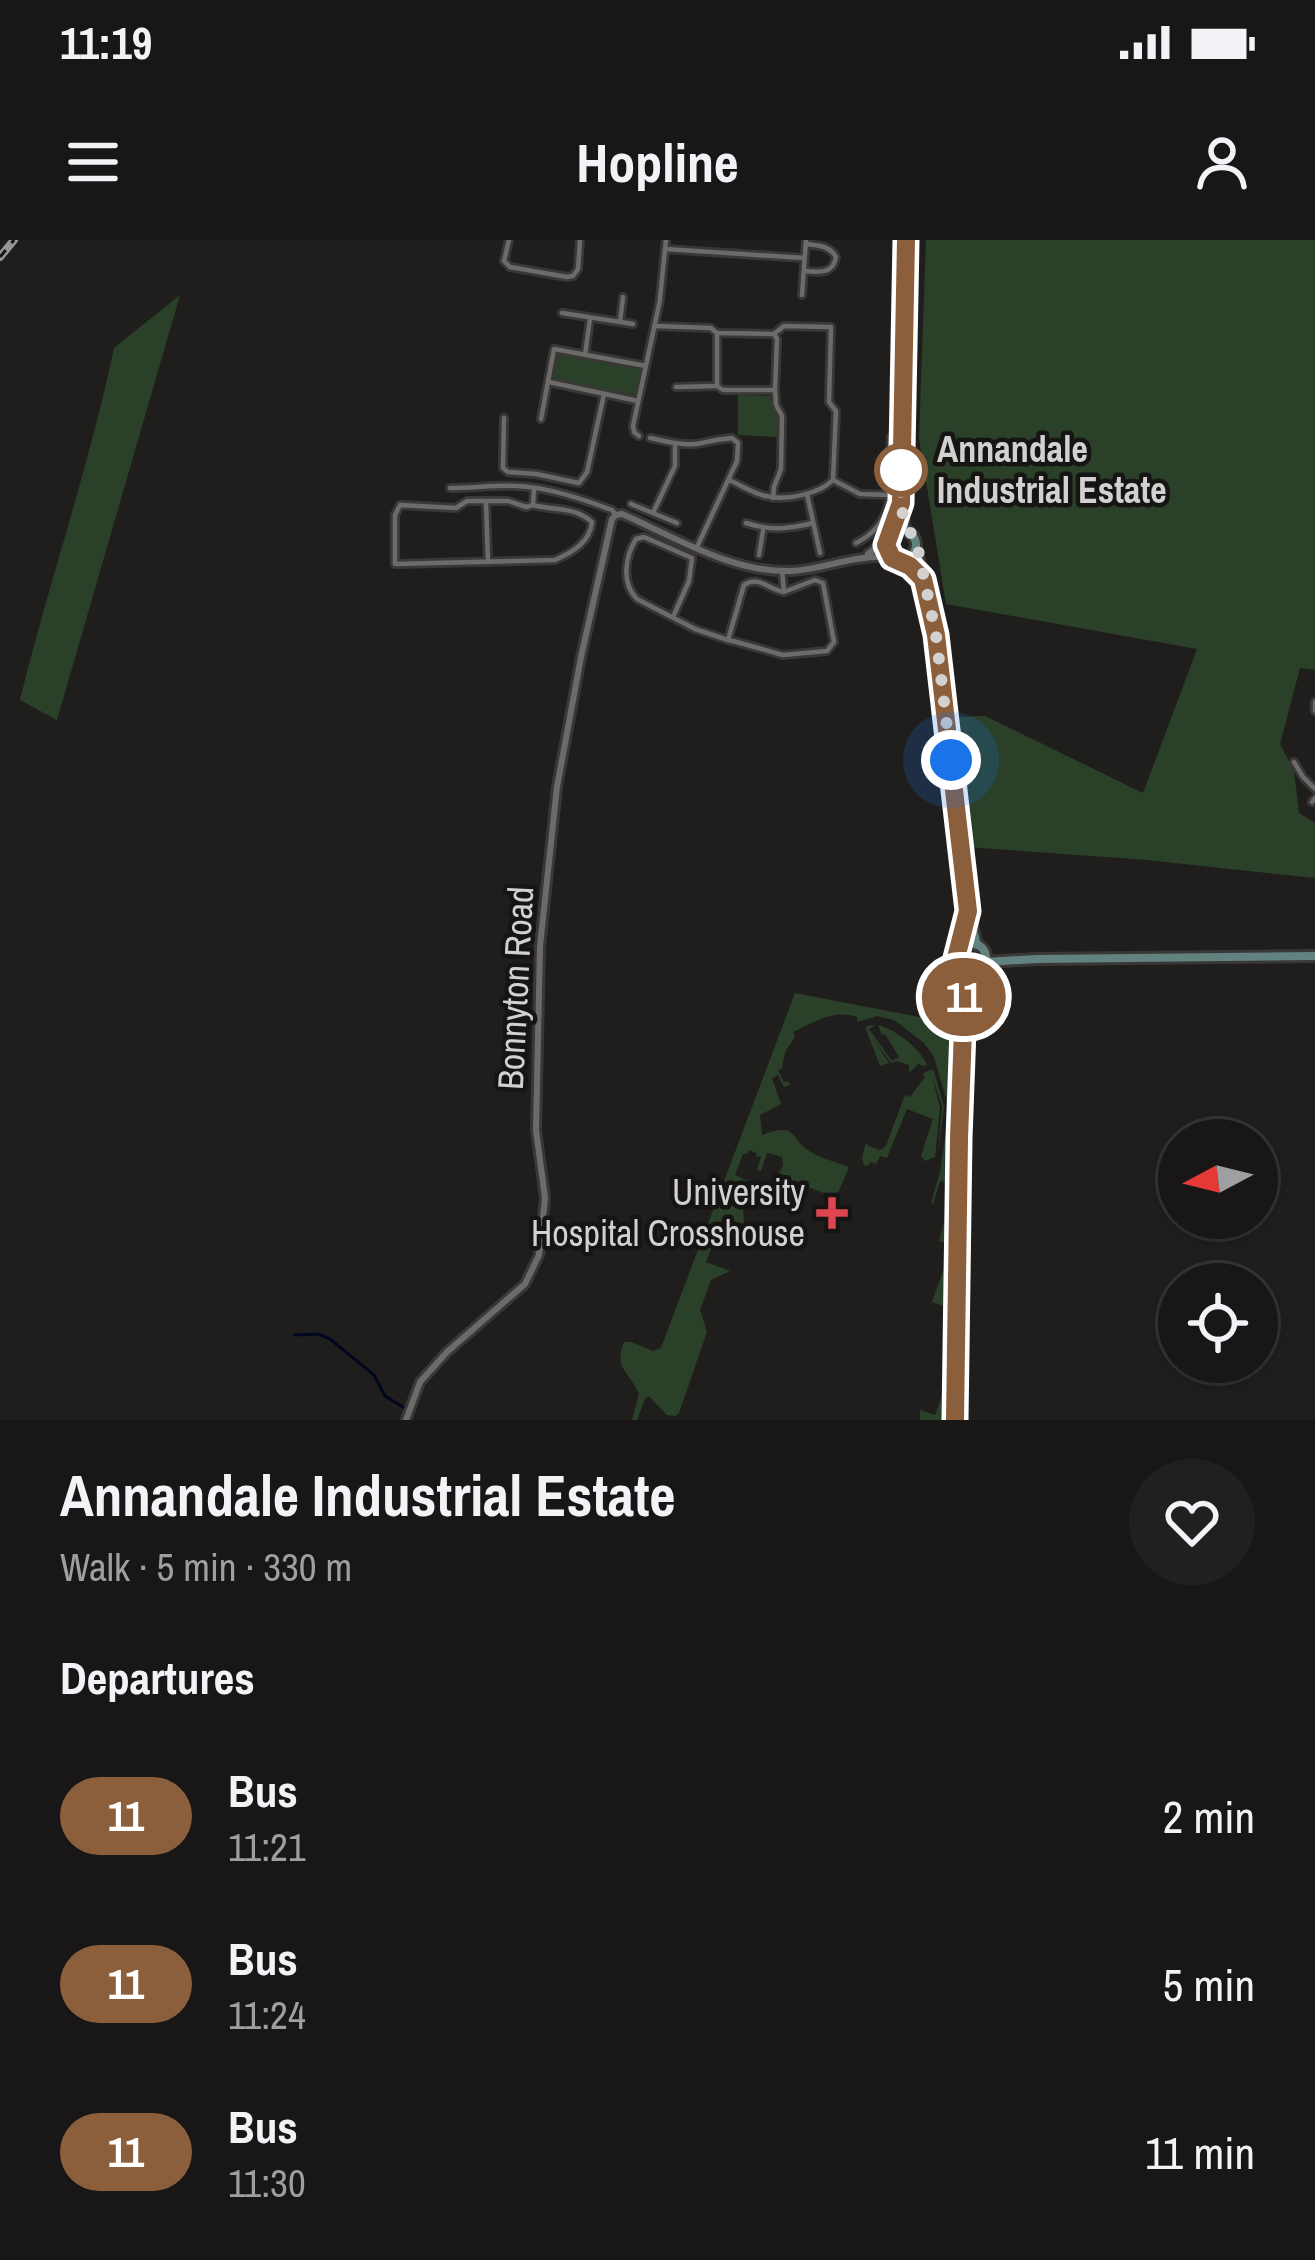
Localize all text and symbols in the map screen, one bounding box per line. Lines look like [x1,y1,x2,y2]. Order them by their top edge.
text: 11:19 [60,12,152,73]
text: Hopline [576,126,739,199]
icon: menu [60,129,126,195]
icon: person [1189,129,1255,195]
place label: Annandale Industrial Estate [937,425,1167,514]
marker: Annandale Industrial Estate [876,445,926,495]
your location [921,730,981,790]
street label: Bonnyton Road [486,885,544,1091]
line badge: 11 [910,958,1018,1036]
text: 11 [946,969,982,1025]
north arrow [1158,1119,1278,1239]
map controls [1158,1119,1278,1383]
place label: University Hospital Crosshouse [531,1168,805,1257]
marker: University Hospital Crosshouse [816,1197,848,1229]
button: locate [1158,1263,1278,1383]
text: Annandale Industrial Estate [60,1457,676,1534]
button: heart [1129,1459,1255,1585]
text: Walk · 5 min · 330 m [60,1541,352,1593]
text: Departures [60,1647,255,1708]
text: Bus [228,1760,298,1821]
text: 2 min [1163,1786,1255,1847]
text: 11 [108,1788,144,1844]
text: 11:21 [228,1821,306,1873]
text: Bus [228,1928,298,1989]
text: 5 min [1163,1954,1255,2015]
text: 11 [108,1956,144,2012]
text: 11:24 [228,1989,306,2041]
text: Bus [228,2096,298,2157]
text: 11 min [1145,2122,1255,2183]
text: 11 [108,2124,144,2180]
text: 11:30 [228,2157,306,2209]

